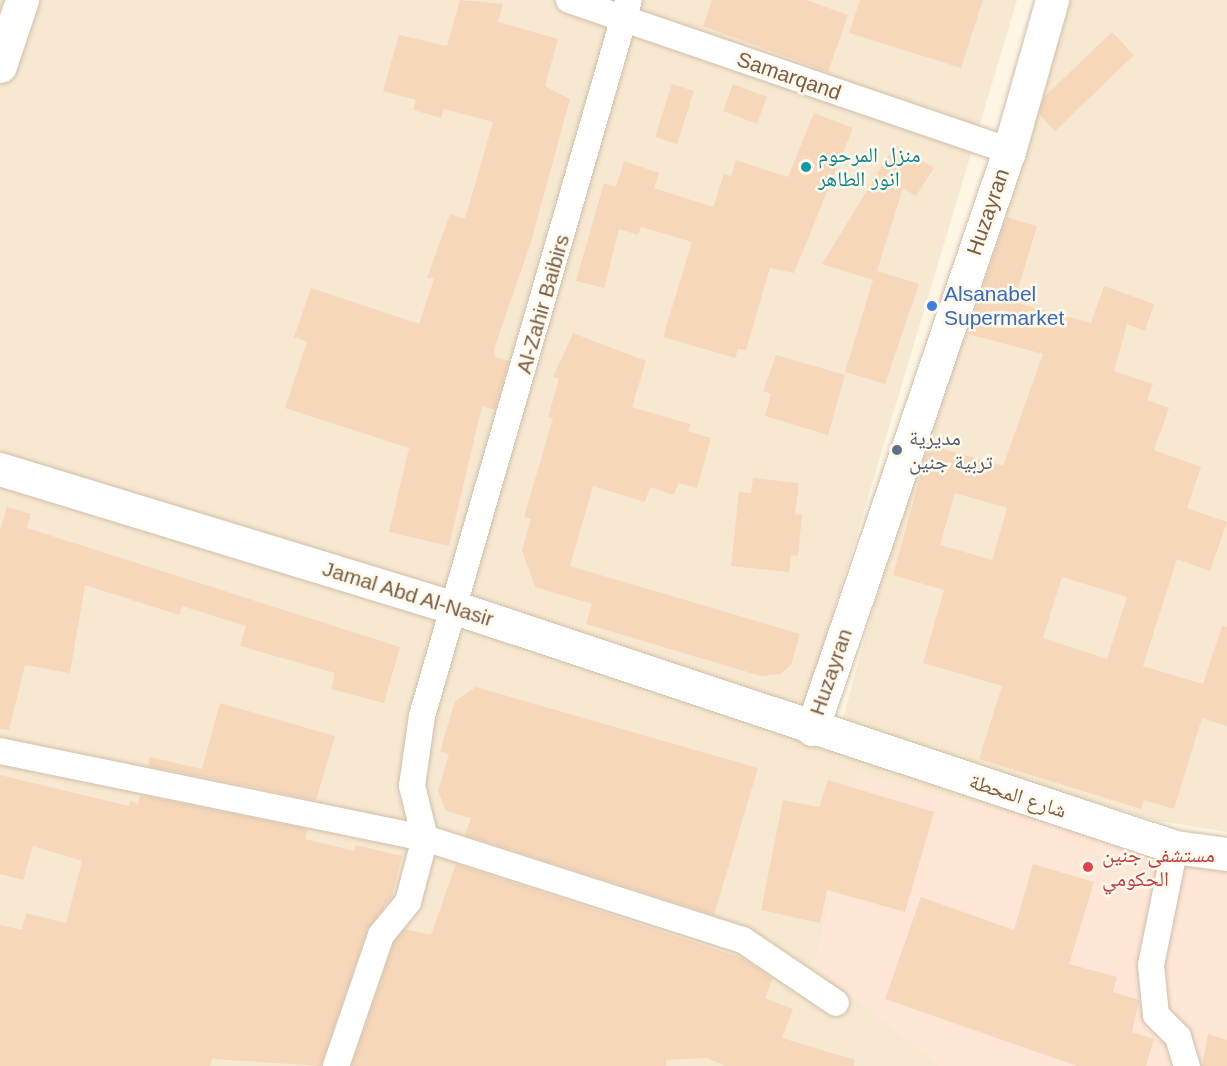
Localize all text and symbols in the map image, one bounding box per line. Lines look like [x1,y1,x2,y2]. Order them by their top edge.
street label: Samarqand [734,46,844,106]
place label: منزل المرحوم انور الطاهر [818,142,921,192]
marker: منزل المرحوم انور الطاهر [799,160,813,174]
street label: Huzayran [961,165,1015,259]
street label: Al-Zahir Baibirs [511,232,575,376]
place label: Alsanabel Supermarket [944,281,1064,331]
marker: Alsanabel Supermarket [925,299,939,313]
place label: مديرية تربية جنين [909,425,993,475]
marker: مديرية تربية جنين [890,443,904,457]
street label: Jamal Abd Al-Nasir [318,556,498,632]
street label: Huzayran [804,625,858,719]
street label: شارع المحطة [966,768,1070,824]
place label: مستشفى جنين الحكومي [1102,842,1215,892]
marker: مستشفى جنين الحكومي [1079,858,1097,876]

